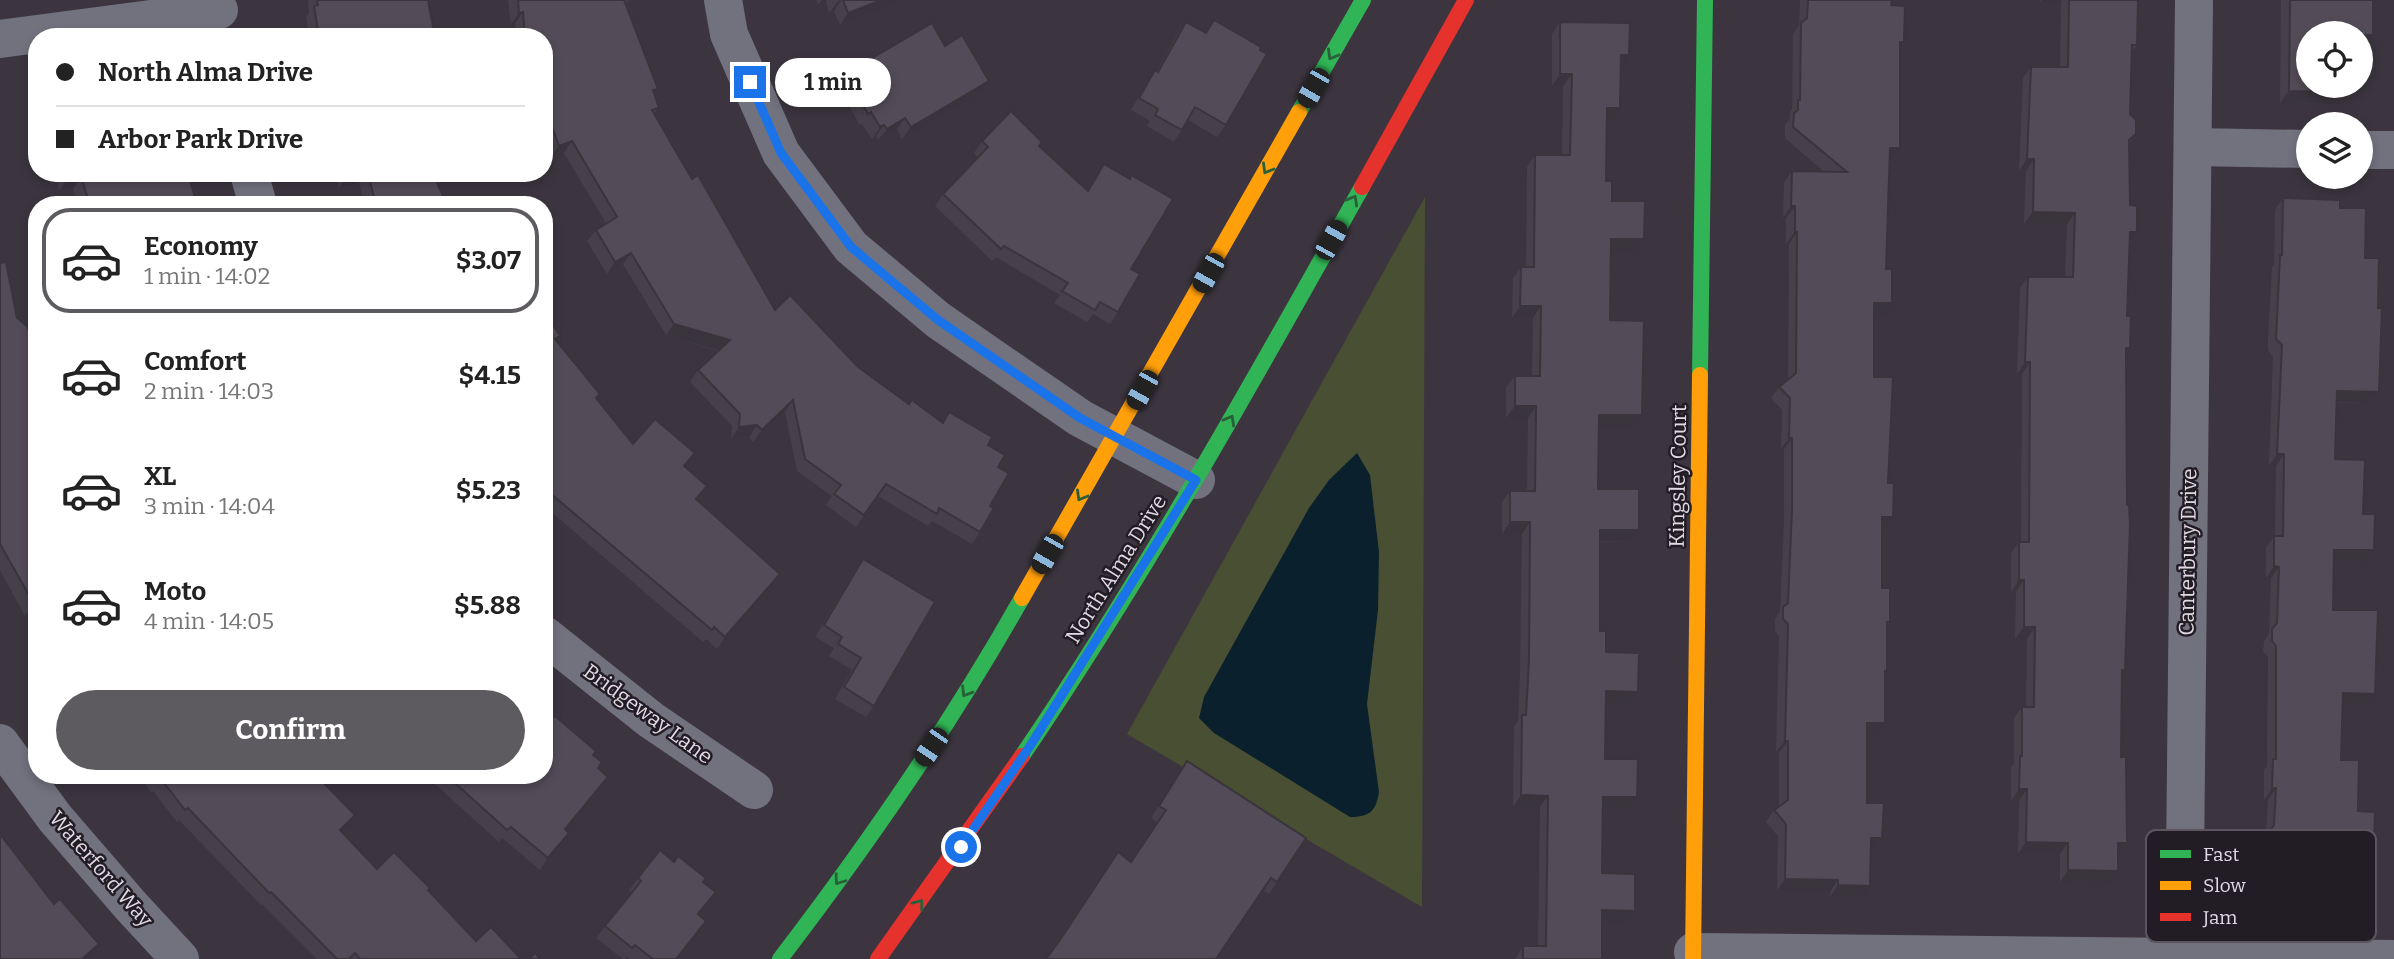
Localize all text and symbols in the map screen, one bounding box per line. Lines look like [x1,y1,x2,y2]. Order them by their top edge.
map controls [2296,21,2373,189]
button: locate [2296,21,2373,98]
one-way arrow [1327,48,1340,60]
text: North Alma Drive [98,57,313,88]
callout: 1 min [774,57,890,106]
car [1294,65,1333,111]
route end [734,66,766,98]
text: 1 min [804,68,862,96]
button: layers [2296,112,2373,189]
text: Arbor Park Drive [98,124,303,155]
one-way arrow [1262,162,1275,175]
one-way arrow [1345,195,1358,208]
car [1312,217,1351,263]
icon: car [60,229,123,292]
text: Economy [144,231,258,262]
text: $3.07 [456,245,521,276]
car [1189,250,1228,296]
text: 1 min · 14:02 [144,262,270,290]
icon: car [60,344,123,407]
text: Comfort [144,346,247,377]
text: $4.15 [458,360,521,391]
car [1123,367,1162,413]
text: 2 min · 14:03 [144,377,274,405]
street label: Kingsley Court [1664,404,1692,548]
one-way arrow [1222,415,1235,427]
icon: car [60,459,123,522]
text: XL [144,461,176,492]
street label: Canterbury Drive [2174,468,2202,636]
text: $5.23 [456,475,521,506]
one-way arrow [1076,488,1089,501]
street label: North Alma Drive [1060,490,1172,648]
text: 3 min · 14:04 [144,492,275,520]
car [1028,531,1067,577]
icon: car [60,574,123,637]
text: Moto [144,576,206,607]
text: $5.88 [454,590,521,621]
text: 4 min · 14:05 [144,607,274,635]
street label: Bridgeway Lane [578,658,718,770]
one-way arrow [961,684,974,697]
button: Confirm [56,690,525,770]
car [911,724,952,770]
street label: Waterford Way [44,806,159,933]
legend [2146,830,2376,942]
route start [945,831,977,863]
text: Fast [2203,843,2240,866]
one-way arrow [835,872,847,885]
text: Slow [2203,874,2246,897]
one-way arrow [910,900,923,912]
text: Jam [2202,906,2237,929]

